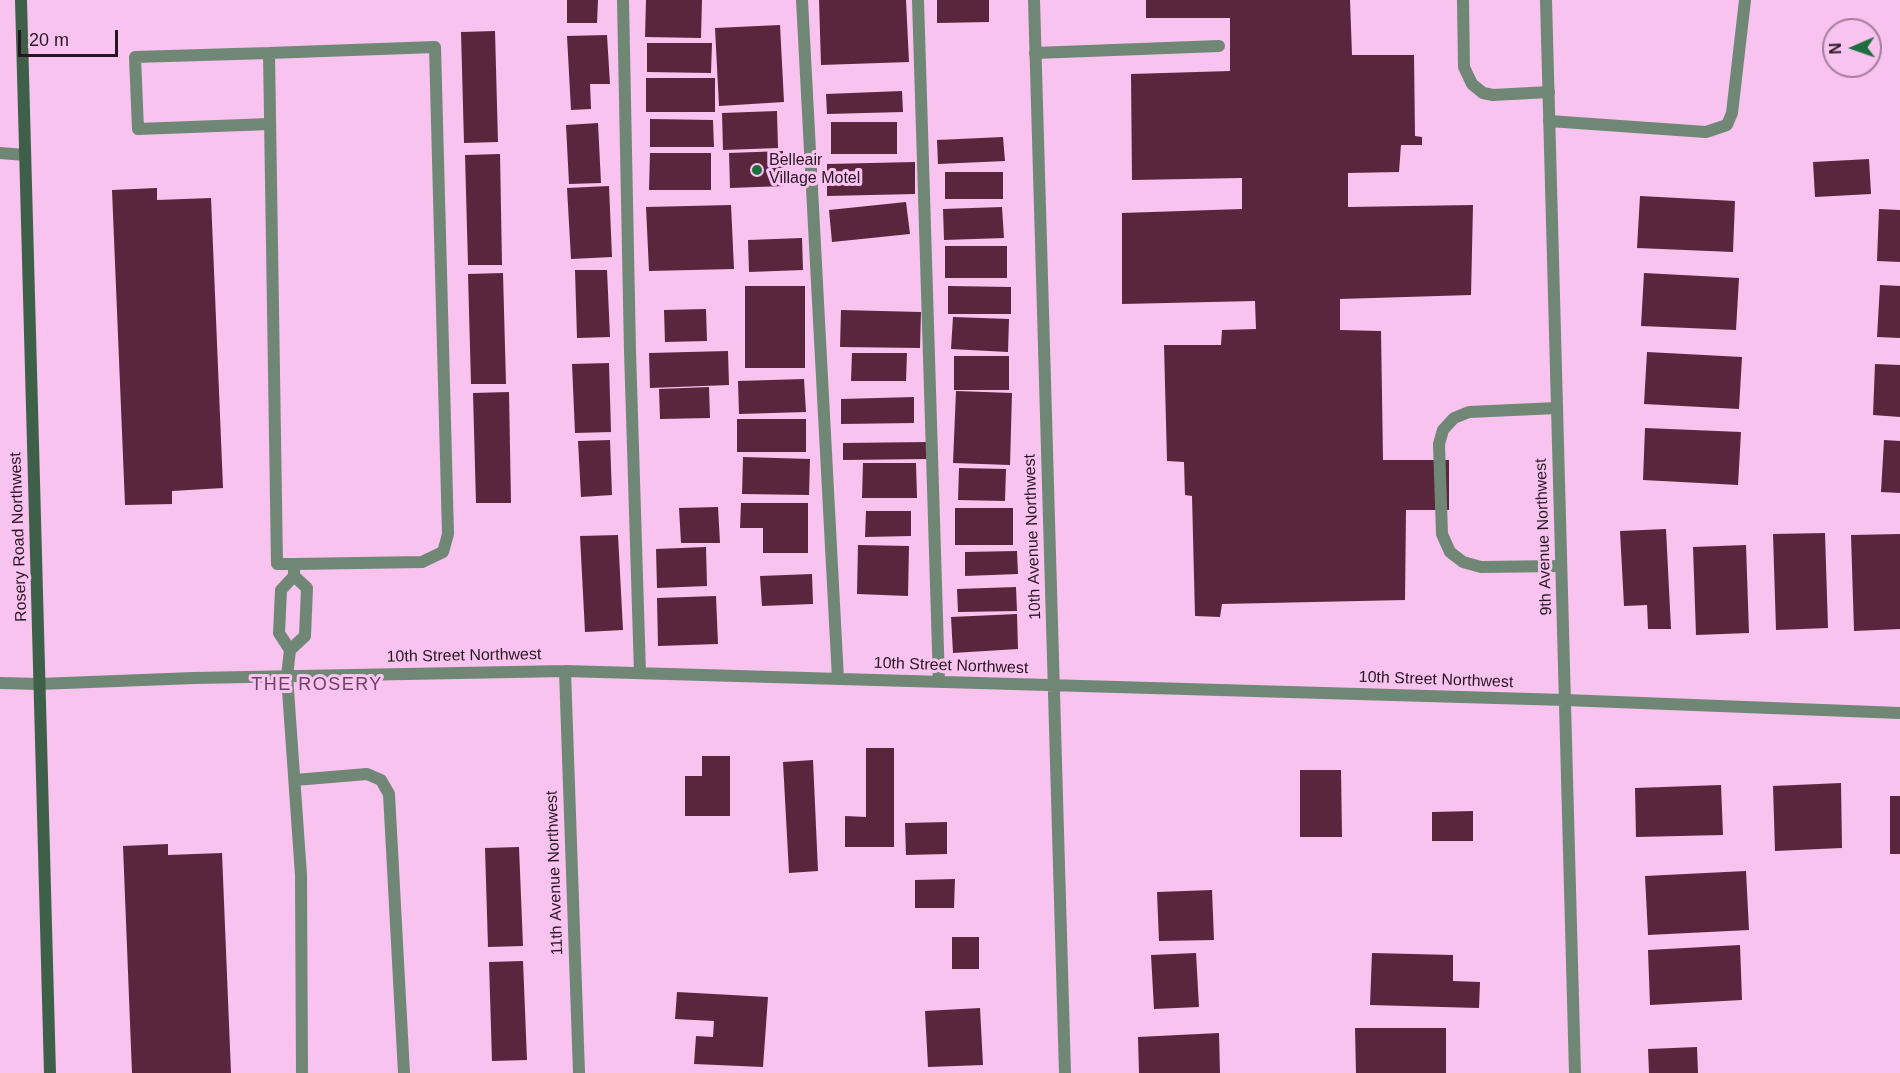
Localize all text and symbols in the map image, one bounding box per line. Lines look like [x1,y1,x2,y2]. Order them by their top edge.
scale bar [21,18,122,56]
north arrow [1822,18,1882,78]
text: 20 m [29,30,69,50]
text: N [1827,43,1844,55]
place label: Belleair Village Motel [769,151,860,189]
marker: Belleair Village Motel [750,163,764,177]
street label: Rosery Road Northwest [6,452,32,622]
street label: 10th Avenue Northwest [1021,454,1045,620]
street label: 9th Avenue Northwest [1532,458,1556,616]
street label: 10th Street Northwest [386,645,542,667]
street label: 10th Street Northwest [873,654,1029,678]
street label: 10th Street Northwest [1358,668,1514,692]
district label: THE ROSERY [251,674,383,696]
street label: 11th Avenue Northwest [543,790,567,956]

